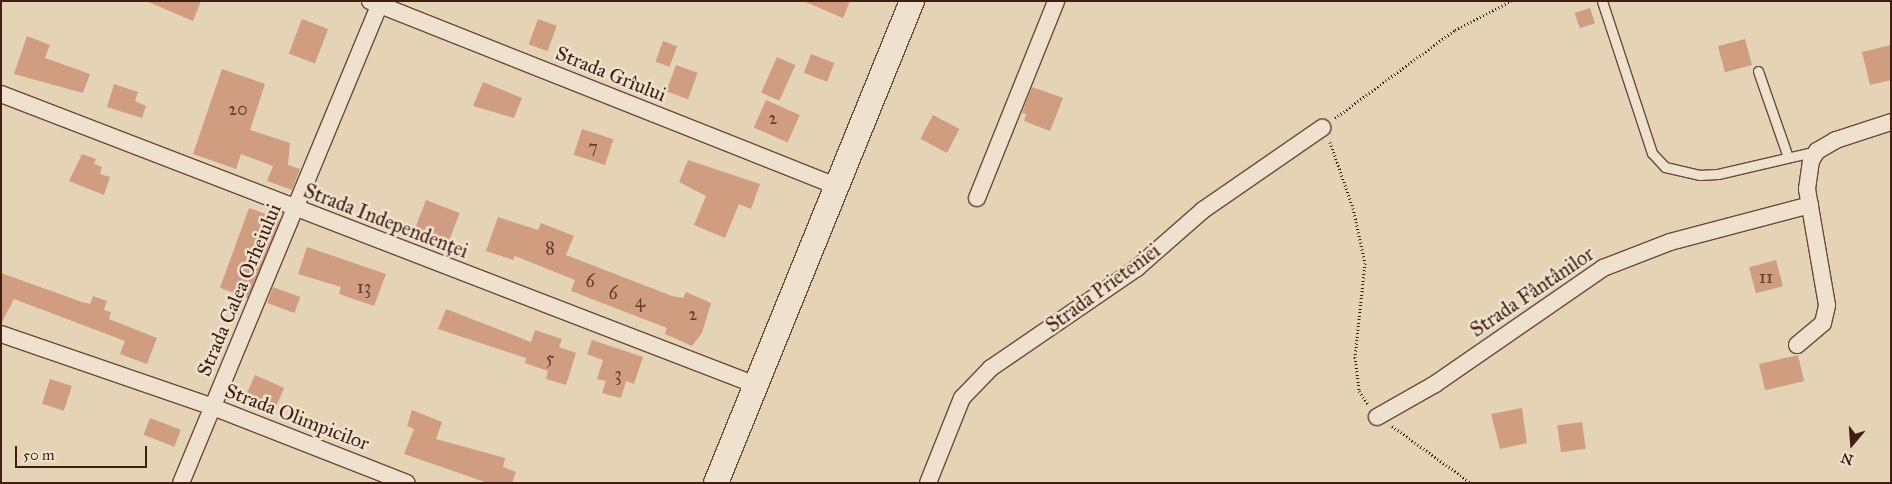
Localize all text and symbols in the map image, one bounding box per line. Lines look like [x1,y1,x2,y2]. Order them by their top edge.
street label: Strada Grîului [552,41,670,107]
house number: 20 [228,98,248,120]
house number: 2 [769,107,777,129]
house number: 7 [588,136,598,158]
street label: Strada Independenței [300,179,472,263]
street label: Strada Calea Orheiului [192,200,286,380]
house number: 8 [545,237,555,259]
street label: Strada Prieteniei [1041,239,1165,337]
street label: Strada Fântânilor [1466,242,1598,342]
house number: 11 [1759,266,1773,288]
house number: 6 [585,270,595,292]
house number: 13 [357,276,371,298]
house number: 6 [608,282,618,304]
house number: 4 [635,290,645,312]
house number: 2 [689,303,697,325]
house number: 5 [546,347,554,369]
house number: 3 [614,363,622,385]
street label: Strada Olimpicilor [221,378,373,456]
north arrow [1827,419,1877,469]
scale bar [18,436,150,468]
text: 50 m [23,446,55,464]
text: N [1839,449,1855,469]

